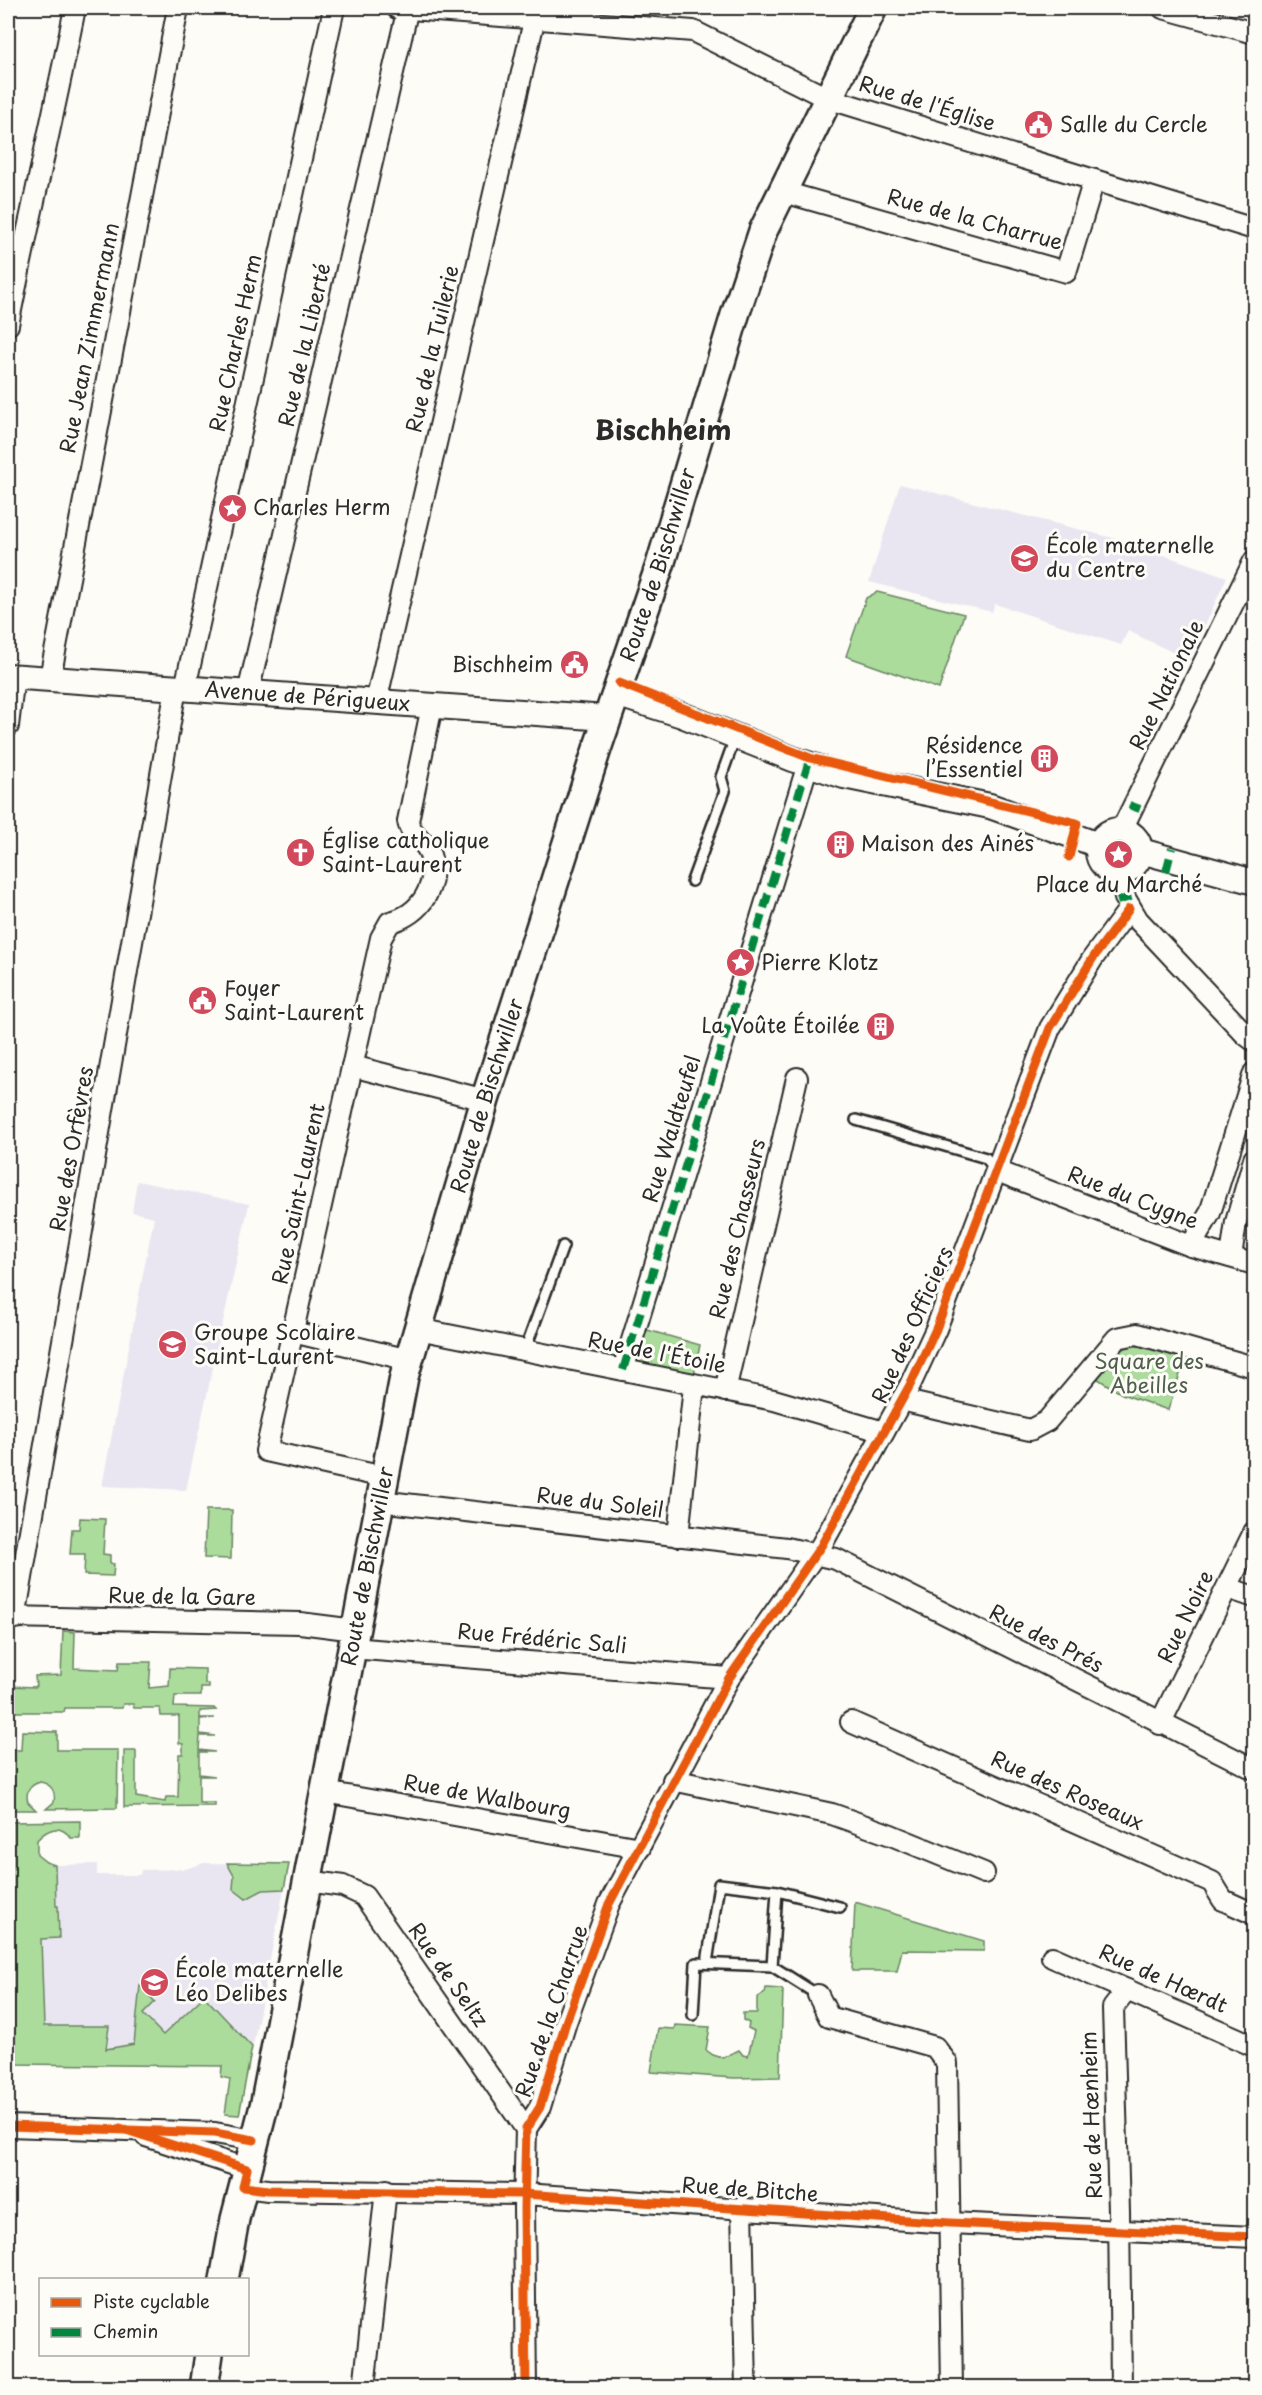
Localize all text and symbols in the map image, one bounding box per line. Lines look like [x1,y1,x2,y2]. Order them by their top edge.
street label: Rue de l'Église [855,66,1000,138]
place label: Salle du Cercle [1060,107,1208,139]
public building icon: Salle du Cercle [1023,109,1055,141]
street label: Rue de la Charrue [884,179,1067,257]
street label: Rue Jean Zimmermann [50,220,126,456]
street label: Rue Charles Herm [200,251,269,434]
street label: Rue de la Liberté [269,259,337,430]
street label: Rue de la Tuilerie [396,262,466,435]
district label: Bischheim [595,408,731,449]
street label: Route de Bischwiller [610,463,702,666]
place label: Charles Herm [253,490,391,522]
place icon: Charles Herm [216,492,248,524]
place label: École maternelle du Centre [1046,528,1214,584]
school or university icon: École maternelle du Centre [1009,542,1041,574]
street label: Rue Nationale [1120,613,1211,755]
place label: Bischheim [452,647,553,679]
public building icon: Bischheim [558,649,590,681]
street label: Avenue de Périgueux [204,672,411,718]
place label: Résidence l’Essentiel [925,728,1023,784]
building icon: Résidence l’Essentiel [1028,742,1060,774]
place label: Église catholique Saint-Laurent [322,823,490,879]
place label: Maison des Ainés [861,826,1034,858]
building icon: Maison des Ainés [824,828,856,860]
church icon: Église catholique Saint-Laurent [285,837,317,869]
place icon: Place du Marché [1103,838,1135,870]
place label: Place du Marché [1036,867,1202,899]
place label: Pierre Klotz [761,945,878,977]
place icon: Pierre Klotz [724,947,756,979]
place label: Foyer Saint-Laurent [224,971,364,1027]
public building icon: Foyer Saint-Laurent [187,985,219,1017]
street label: Route de Bischwiller [441,994,531,1197]
place label: La Voûte Étoilée [701,1008,860,1040]
building icon: La Voûte Étoilée [865,1010,897,1042]
street label: Rue Waldteufel [633,1051,708,1206]
street label: Rue des Orfèvres [40,1064,100,1234]
street label: Rue Saint-Laurent [262,1100,332,1287]
street label: Rue des Chasseurs [700,1135,772,1322]
street label: Rue du Cygne [1063,1156,1204,1236]
street label: Rue des Officiers [862,1241,960,1408]
place label: Groupe Scolaire Saint-Laurent [194,1315,356,1371]
street label: Rue de l'Étoile [585,1322,729,1380]
school or university icon: Groupe Scolaire Saint-Laurent [157,1329,189,1361]
park label: Square des Abeilles [1094,1344,1204,1400]
street label: Route de Bischwiller [331,1464,401,1668]
street label: Rue du Soleil [535,1477,666,1525]
street label: Rue Noire [1148,1564,1220,1668]
street label: Rue de la Gare [108,1578,256,1612]
street label: Rue des Prés [984,1595,1110,1680]
street label: Rue Frédéric Sali [456,1614,628,1660]
street label: Rue des Roseaux [986,1741,1149,1837]
street label: Rue de Walbourg [401,1765,573,1825]
street label: Rue de Seltz [402,1915,498,2033]
street label: Rue de la Charrue [506,1920,595,2101]
street label: Rue de Hœrdt [1094,1935,1233,2020]
place label: École maternelle Léo Delibes [175,1952,343,2008]
school or university icon: École maternelle Léo Delibes [138,1966,170,1998]
street label: Rue de Hœnheim [1071,2031,1109,2200]
street label: Rue de Bitche [681,2167,819,2209]
legend [39,2278,249,2356]
text: Piste cyclable [93,2287,210,2314]
text: Chemin [93,2317,158,2344]

